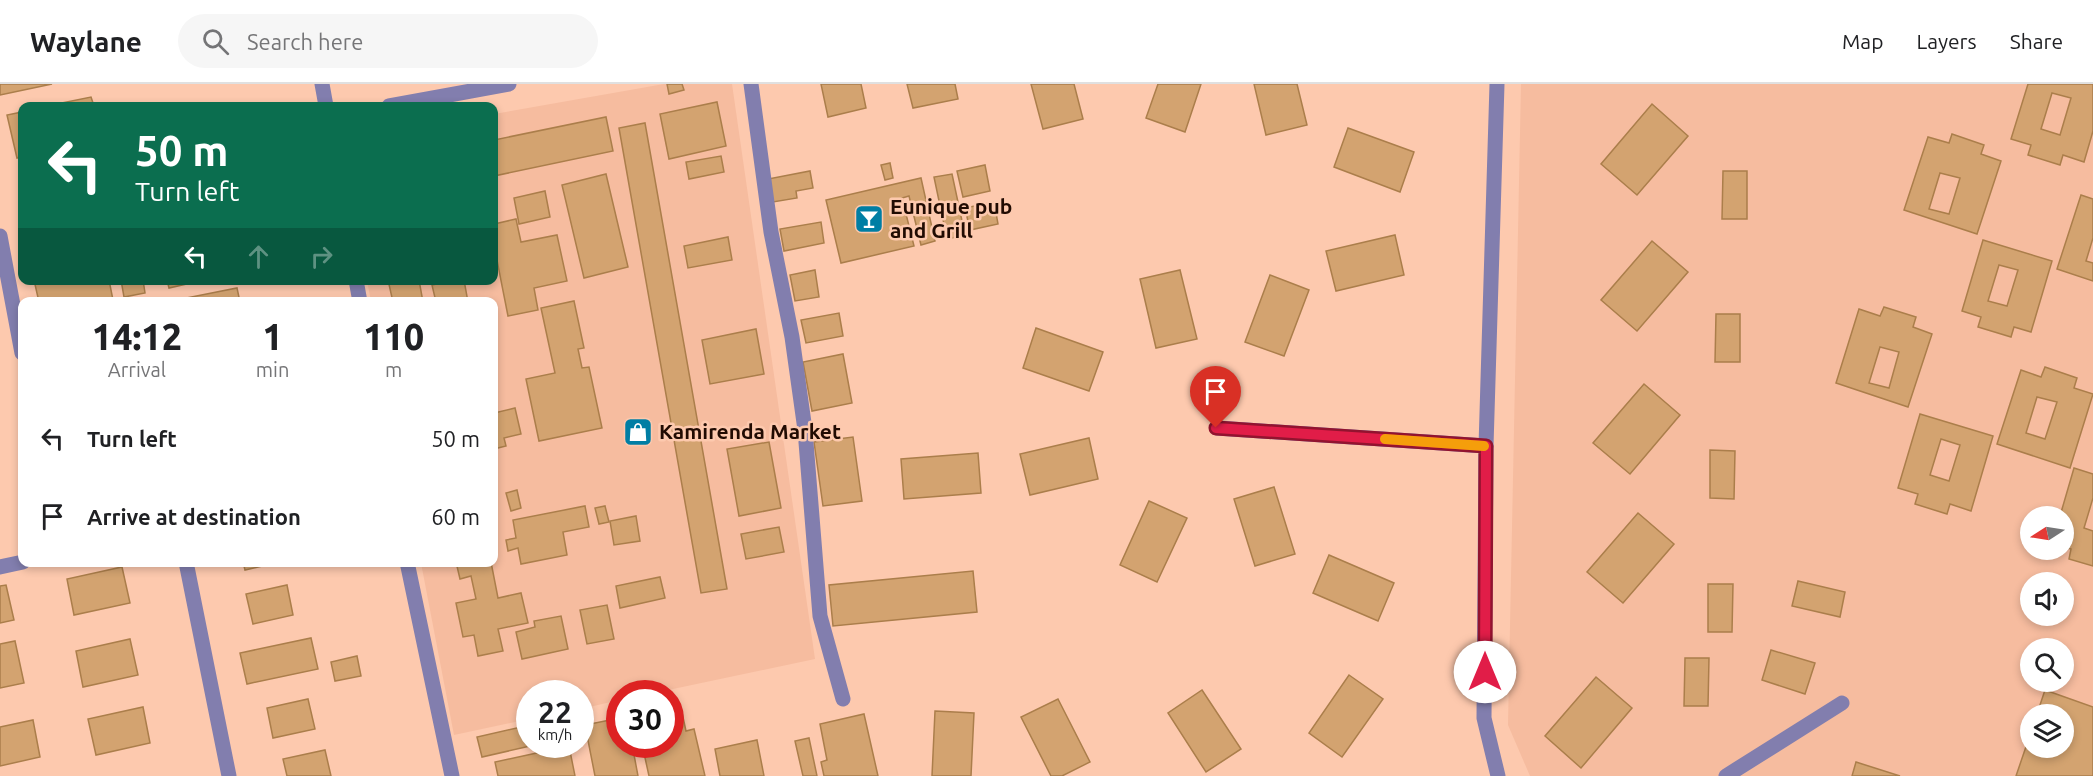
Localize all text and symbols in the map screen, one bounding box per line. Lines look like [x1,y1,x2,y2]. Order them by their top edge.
search box [178,14,598,68]
icon: search [199,25,232,58]
text: Waylane [30,26,142,57]
text: Search here [247,29,363,54]
text: Map [1842,29,1883,53]
text: Layers [1916,29,1977,53]
text: Share [2010,29,2063,53]
icon: left [36,126,114,204]
text: 50 m [135,127,229,174]
text: Turn left [135,176,239,206]
place label: Eunique pub and Grill [890,194,1012,242]
bar icon: Eunique pub and Grill [853,203,885,235]
icon: left [179,240,212,273]
icon: ahead [242,240,275,273]
icon: right [305,240,338,273]
text: 14:12 [92,316,182,357]
text: 1 [262,316,283,357]
text: 110 [363,316,424,357]
text: Arrival [108,358,166,381]
text: min [256,358,289,381]
text: m [385,358,402,381]
pin [1190,366,1241,428]
icon: arrive [1199,375,1232,408]
shop icon: Kamirenda Market [622,416,654,448]
place label: Kamirenda Market [659,419,841,443]
icon: left [36,422,69,455]
text: Turn left [87,426,177,451]
text: 50 m [431,426,480,451]
icon: arrive [36,500,69,533]
text: Arrive at destination [87,504,301,529]
text: 60 m [431,504,480,529]
north arrow [2020,506,2074,560]
map controls [2020,506,2074,758]
button: sound [2020,572,2074,626]
button: search [2020,638,2074,692]
position arrow [1453,640,1517,704]
speed limit sign: 30 [606,680,684,758]
text: 22 [538,695,572,729]
button: layers [2020,704,2074,758]
text: km/h [538,726,572,743]

